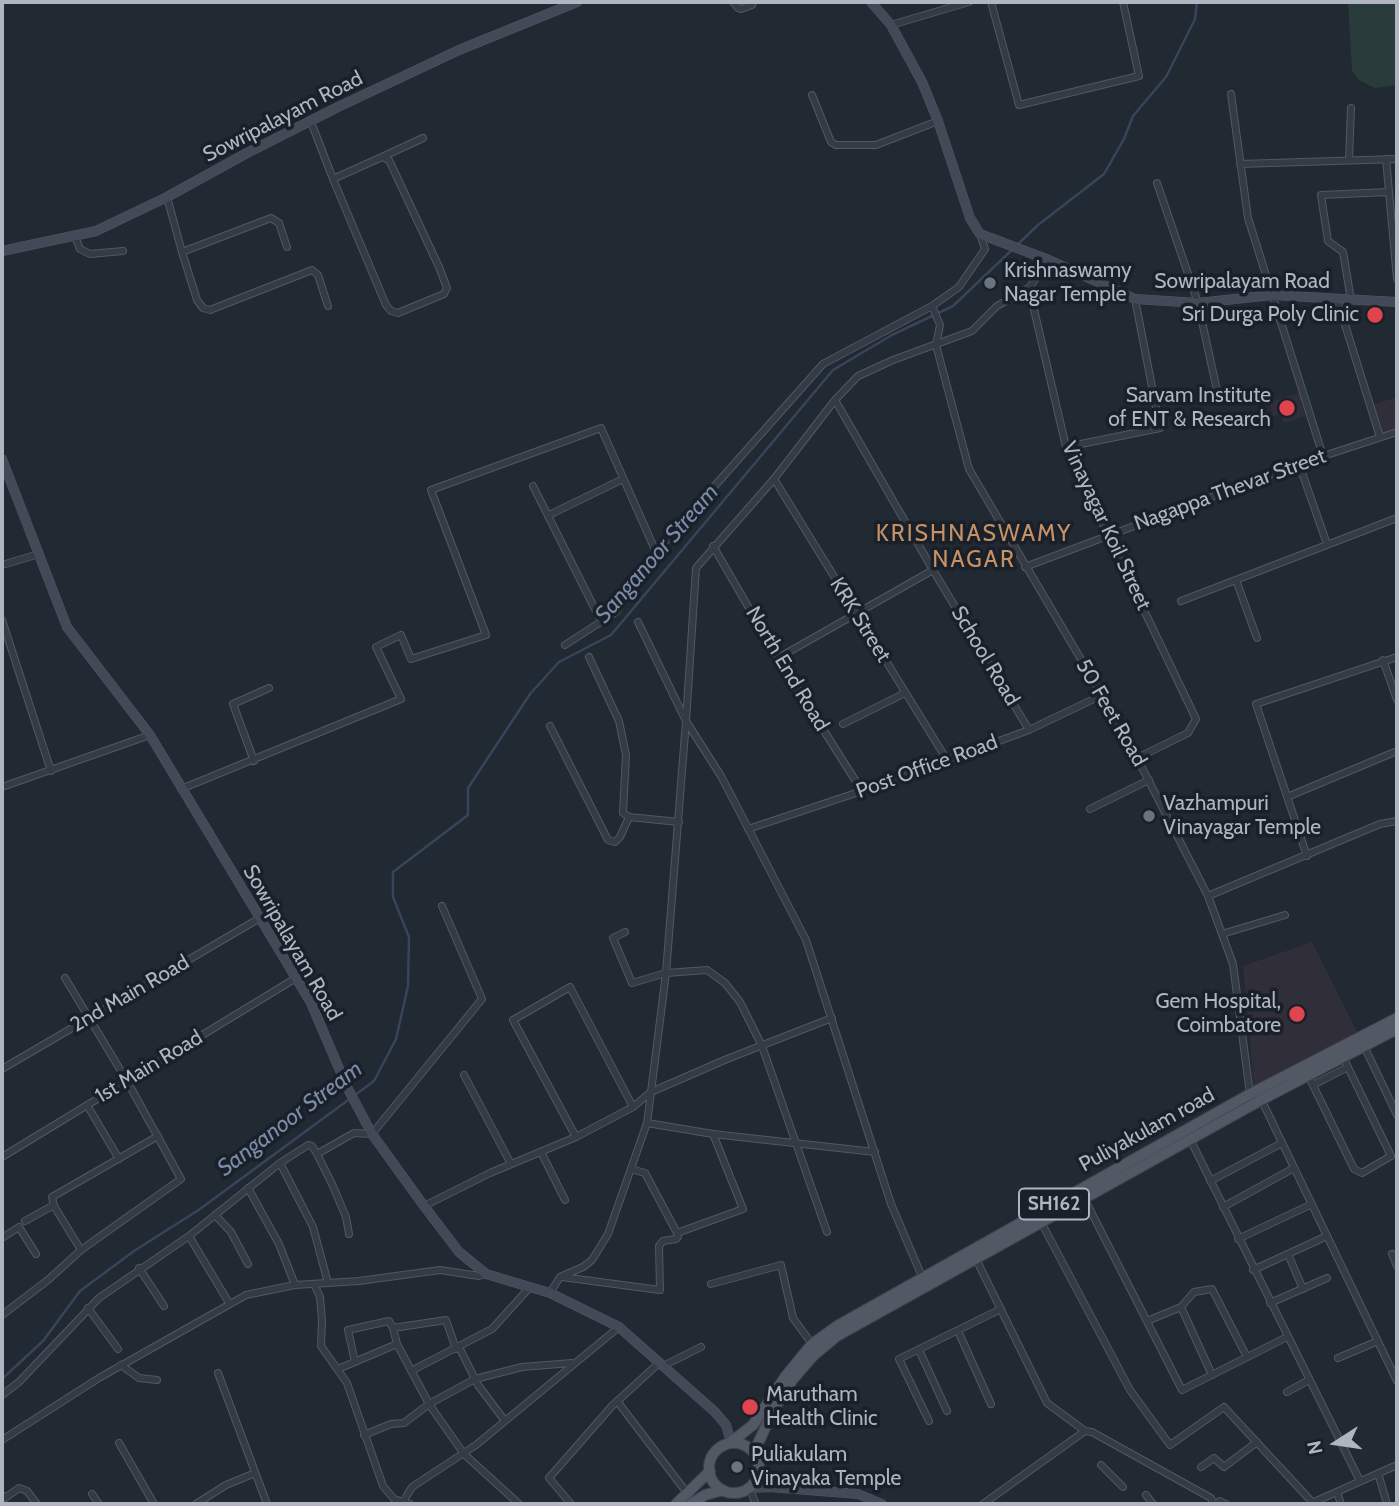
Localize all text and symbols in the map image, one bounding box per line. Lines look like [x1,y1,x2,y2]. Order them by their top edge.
street label: Sowripalayam Road [199,66,367,168]
place label: Krishnaswamy Nagar Temple [1004,258,1132,308]
street label: Sowripalayam Road [1154,269,1330,295]
marker: Krishnaswamy Nagar Temple [982,275,998,291]
place label: Sri Durga Poly Clinic [1182,302,1359,328]
marker: Sri Durga Poly Clinic [1365,305,1385,325]
place label: Sarvam Institute of ENT & Research [1108,383,1271,433]
marker: Sarvam Institute of ENT & Research [1277,398,1297,418]
street label: Vinayagar Koil Street [1056,438,1156,614]
street label: Nagappa Thevar Street [1131,444,1329,536]
water label: Sanganoor Stream [589,479,725,629]
district label: KRISHNASWAMY NAGAR [877,520,1071,574]
street label: KRK Street [824,573,896,667]
street label: North End Road [740,602,834,736]
street label: School Road [945,602,1025,710]
street label: 50 Feet Road [1070,655,1152,771]
street label: Post Office Road [853,730,1001,804]
place label: Vazhampuri Vinayagar Temple [1163,791,1321,841]
marker: Vazhampuri Vinayagar Temple [1141,808,1157,824]
street label: Sowripalayam Road [237,861,347,1025]
street label: 2nd Main Road [66,950,194,1038]
place label: Gem Hospital, Coimbatore [1156,989,1281,1039]
marker: Gem Hospital, Coimbatore [1287,1004,1307,1024]
street label: 1st Main Road [91,1025,207,1109]
water label: Sanganoor Stream [212,1056,368,1182]
street label: Puliyakulam road [1075,1082,1219,1178]
road number: SH162 [1019,1188,1089,1220]
place label: Marutham Health Clinic [766,1382,877,1432]
marker: Marutham Health Clinic [740,1397,760,1417]
north arrow [1301,1408,1371,1478]
text: N [1302,1439,1328,1456]
place label: Puliakulam Vinayaka Temple [751,1442,901,1492]
marker: Puliakulam Vinayaka Temple [729,1459,745,1475]

